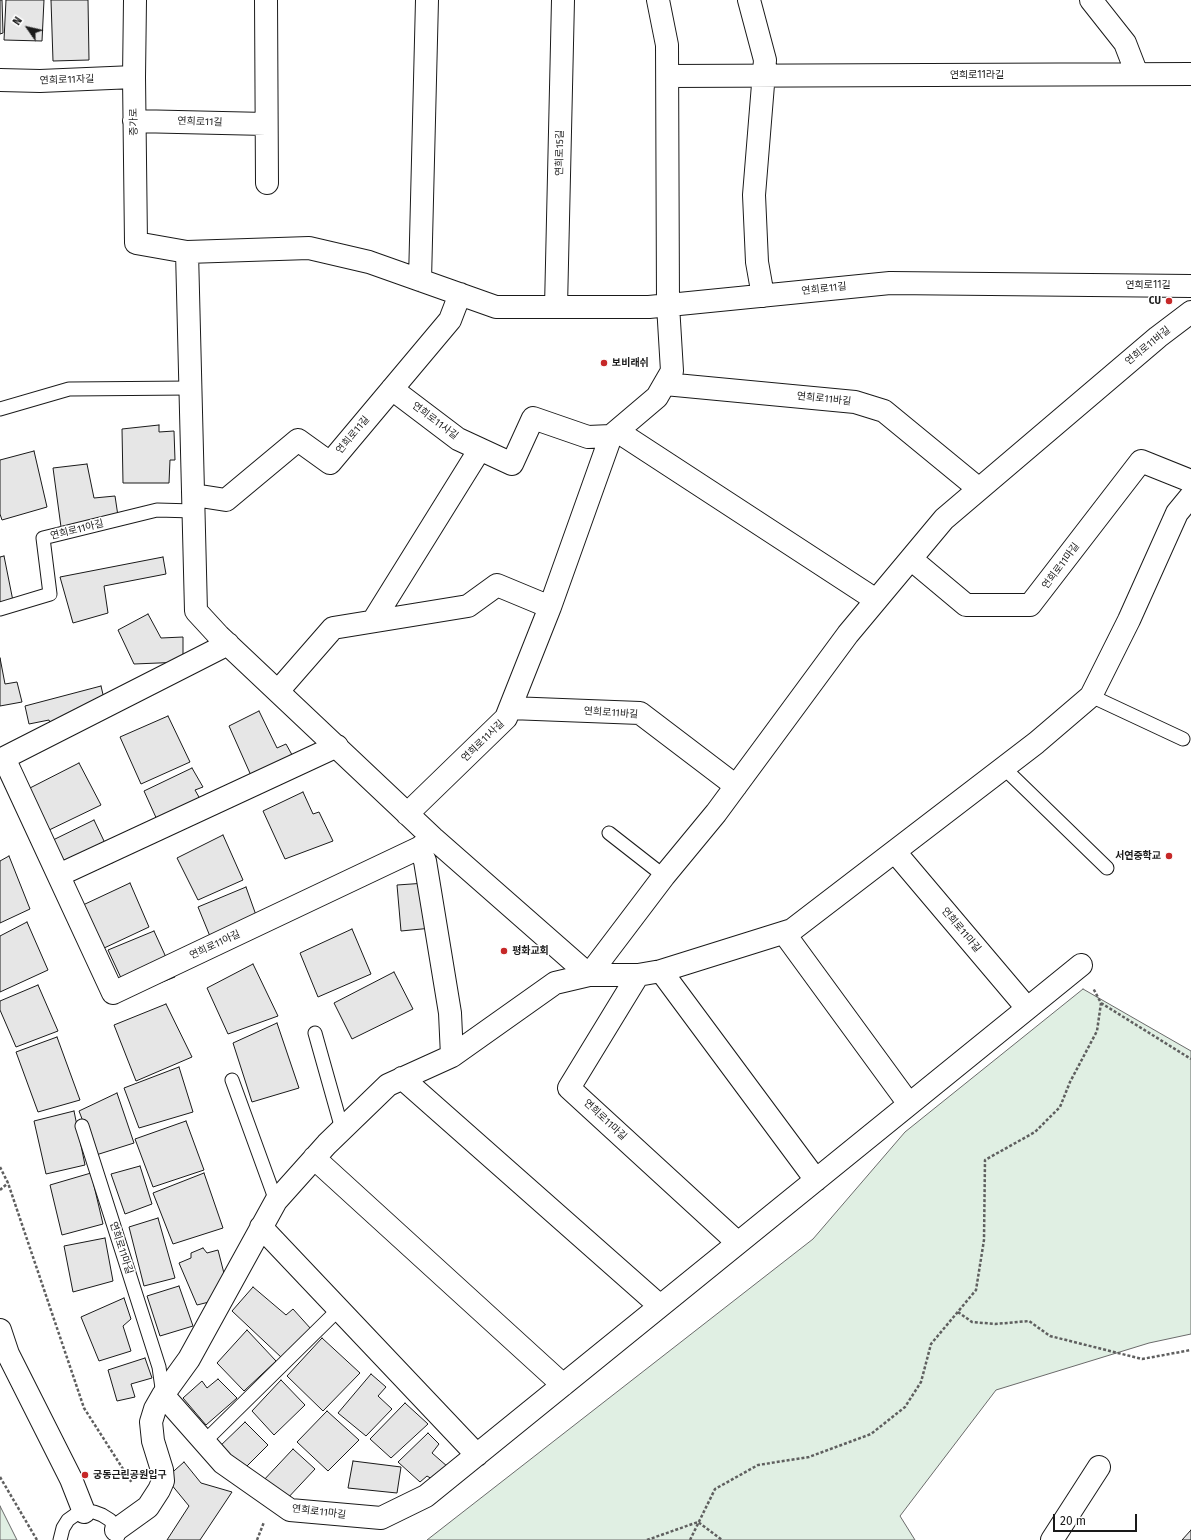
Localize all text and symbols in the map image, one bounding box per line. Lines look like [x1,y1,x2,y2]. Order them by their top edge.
north arrow [8,8,48,48]
text: N [10,14,25,28]
street label: 연희로11라길 [950,69,1004,81]
street label: 연희로11자길 [40,73,94,87]
street label: 증가로 [128,108,140,136]
street label: 연희로11길 [177,115,223,129]
street label: 연희로15길 [554,130,566,176]
street label: 연희로11길 [1125,279,1171,291]
street label: 연희로11길 [801,281,847,297]
place label: CU [1149,295,1161,307]
marker: CU [1164,296,1174,306]
street label: 연희로11바길 [1123,324,1173,368]
place label: 보비래쉬 [612,357,649,369]
marker: 보비래쉬 [599,358,609,368]
street label: 연희로11바길 [796,390,852,408]
street label: 연희로11사길 [410,400,460,442]
street label: 연희로11길 [334,414,372,456]
street label: 연희로11아길 [49,518,105,542]
street label: 연희로11마길 [1040,541,1082,591]
street label: 연희로11바길 [583,705,639,721]
street label: 연희로11사길 [459,718,507,764]
place label: 서연중학교 [1115,850,1161,862]
marker: 서연중학교 [1164,851,1174,861]
street label: 연희로11마길 [939,905,983,955]
street label: 연희로11아길 [188,928,242,962]
place label: 평화교회 [512,945,549,957]
marker: 평화교회 [499,946,509,956]
street label: 연희로11마길 [581,1097,629,1143]
street label: 연희로11마길 [107,1220,135,1276]
place label: 궁동근린공원입구 [93,1469,167,1481]
marker: 궁동근린공원입구 [80,1470,90,1480]
street label: 연희로11마길 [291,1503,347,1521]
scale bar [1055,1506,1139,1532]
text: 20 m [1060,1514,1086,1528]

